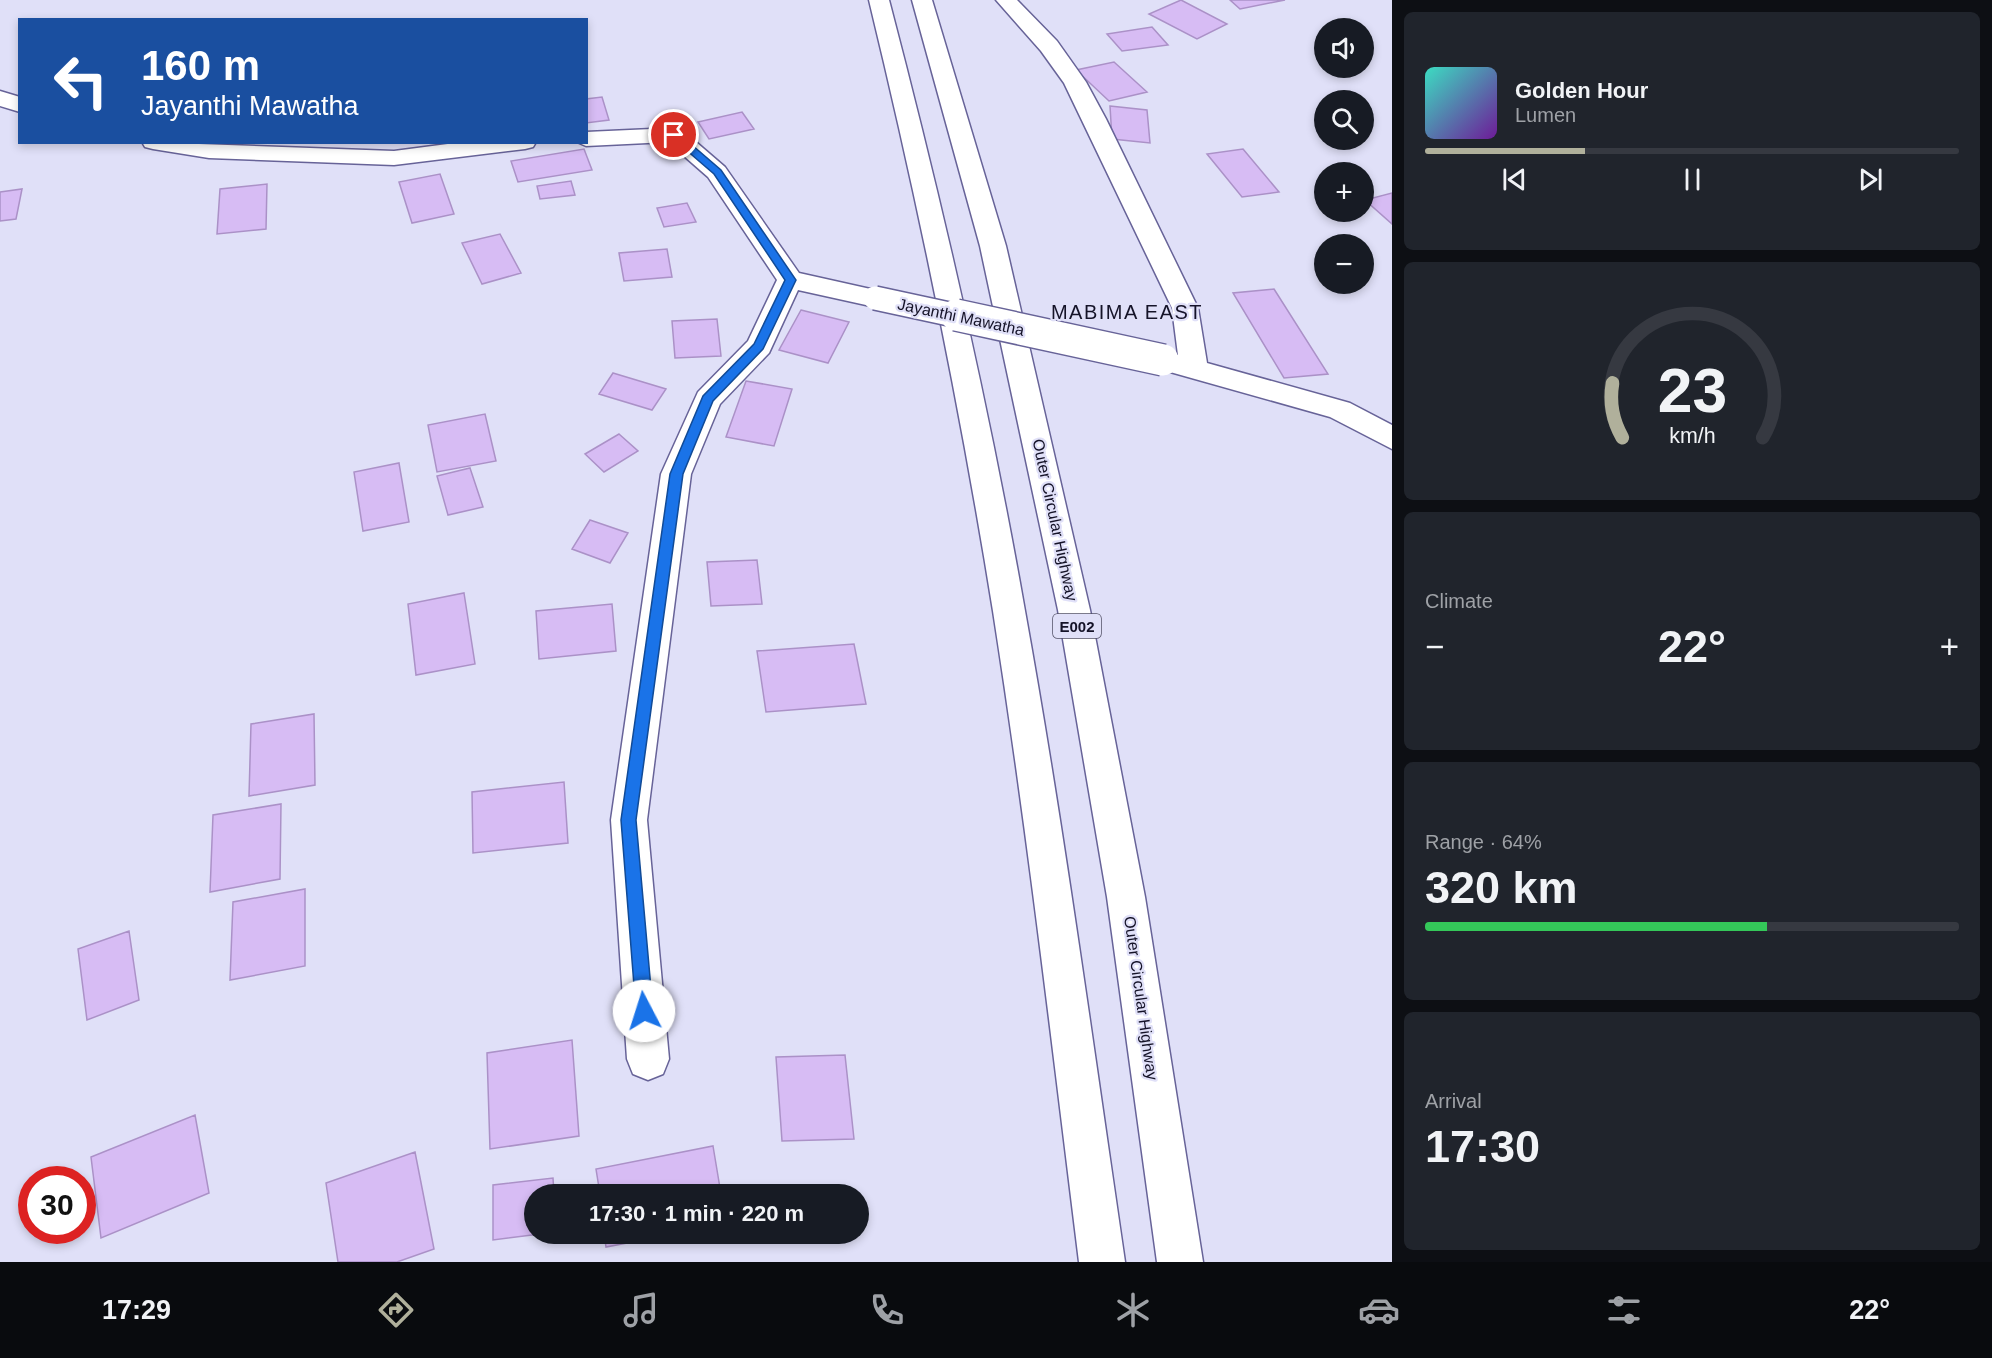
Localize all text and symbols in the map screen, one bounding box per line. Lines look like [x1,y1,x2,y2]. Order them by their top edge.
map controls [1314,18,1374,294]
button: sound [1314,18,1374,78]
icon: left [42,42,120,120]
text: 160 m [141,42,260,89]
text: Golden Hour [1515,78,1648,103]
button: search [1314,90,1374,150]
text: Jayanthi Mawatha [141,91,359,121]
text: Lumen [1515,104,1576,126]
pin [648,109,699,160]
icon: arrive [657,118,690,151]
button: + [1314,162,1374,222]
icon: previous [1498,163,1531,196]
icon: pause [1676,163,1709,196]
icon: next [1854,163,1887,196]
button: − [1314,234,1374,294]
street label: Jayanthi Mawatha [896,295,1026,339]
district label: MABIMA EAST [1051,301,1203,323]
text: 23 [1657,356,1727,425]
text: km/h [1669,424,1715,448]
street label: Outer Circular Highway [1029,437,1081,603]
text: Climate [1425,590,1493,612]
road number: E002 [1053,614,1101,638]
text: 22° [1658,621,1726,672]
text: − [1425,628,1444,665]
text: + [1940,628,1959,665]
text: Range · 64% [1425,831,1542,853]
text: 320 km [1425,862,1578,913]
street label: Outer Circular Highway [1121,915,1161,1081]
position arrow [612,979,676,1043]
text: Arrival [1425,1090,1482,1112]
text: 17:30 [1425,1121,1540,1172]
speed limit sign: 30 [18,1166,96,1244]
text: 17:30 · 1 min · 220 m [589,1201,804,1226]
icon: directions [375,1289,417,1331]
icon: music [620,1289,662,1331]
icon: phone [866,1289,908,1331]
icon: climate [1112,1289,1154,1331]
icon: car [1358,1289,1400,1331]
icon: filters [1603,1289,1645,1331]
text: 17:29 [102,1295,171,1325]
text: 22° [1849,1295,1890,1325]

